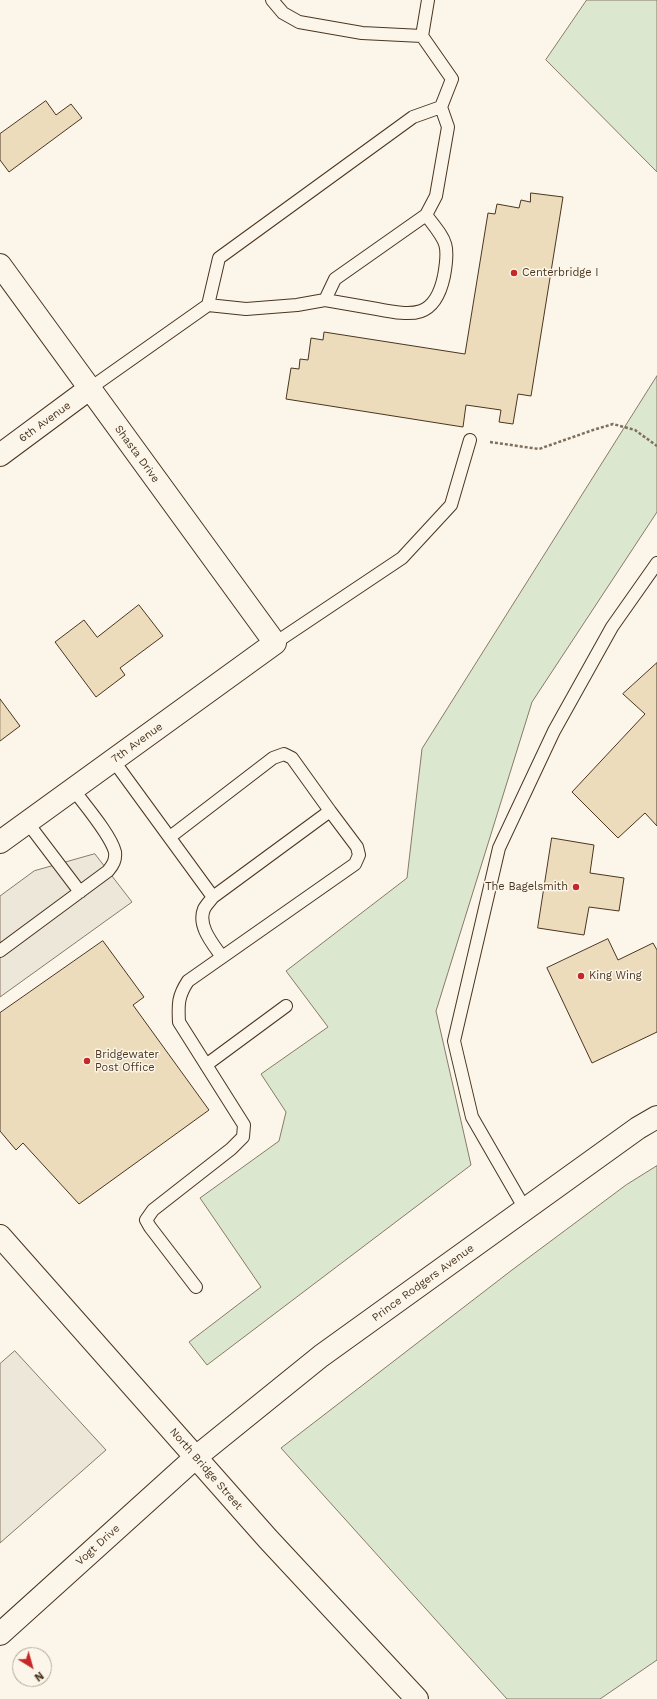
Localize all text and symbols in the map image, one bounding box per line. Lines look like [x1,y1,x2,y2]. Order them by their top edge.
place label: Centerbridge I [522,266,598,280]
marker: Centerbridge I [509,268,519,278]
street label: 6th Avenue [17,399,73,445]
street label: Shasta Drive [112,423,162,485]
street label: 7th Avenue [109,720,165,766]
place label: The Bagelsmith [485,880,568,894]
marker: The Bagelsmith [571,882,581,892]
place label: King Wing [589,969,642,983]
marker: King Wing [576,971,586,981]
place label: Bridgewater Post Office [95,1048,159,1074]
marker: Bridgewater Post Office [82,1056,92,1066]
street label: Prince Rodgers Avenue [369,1242,477,1324]
street label: North Bridge Street [167,1425,245,1513]
street label: Vogt Drive [73,1522,123,1568]
north arrow [12,1647,52,1687]
text: N [32,1669,46,1684]

